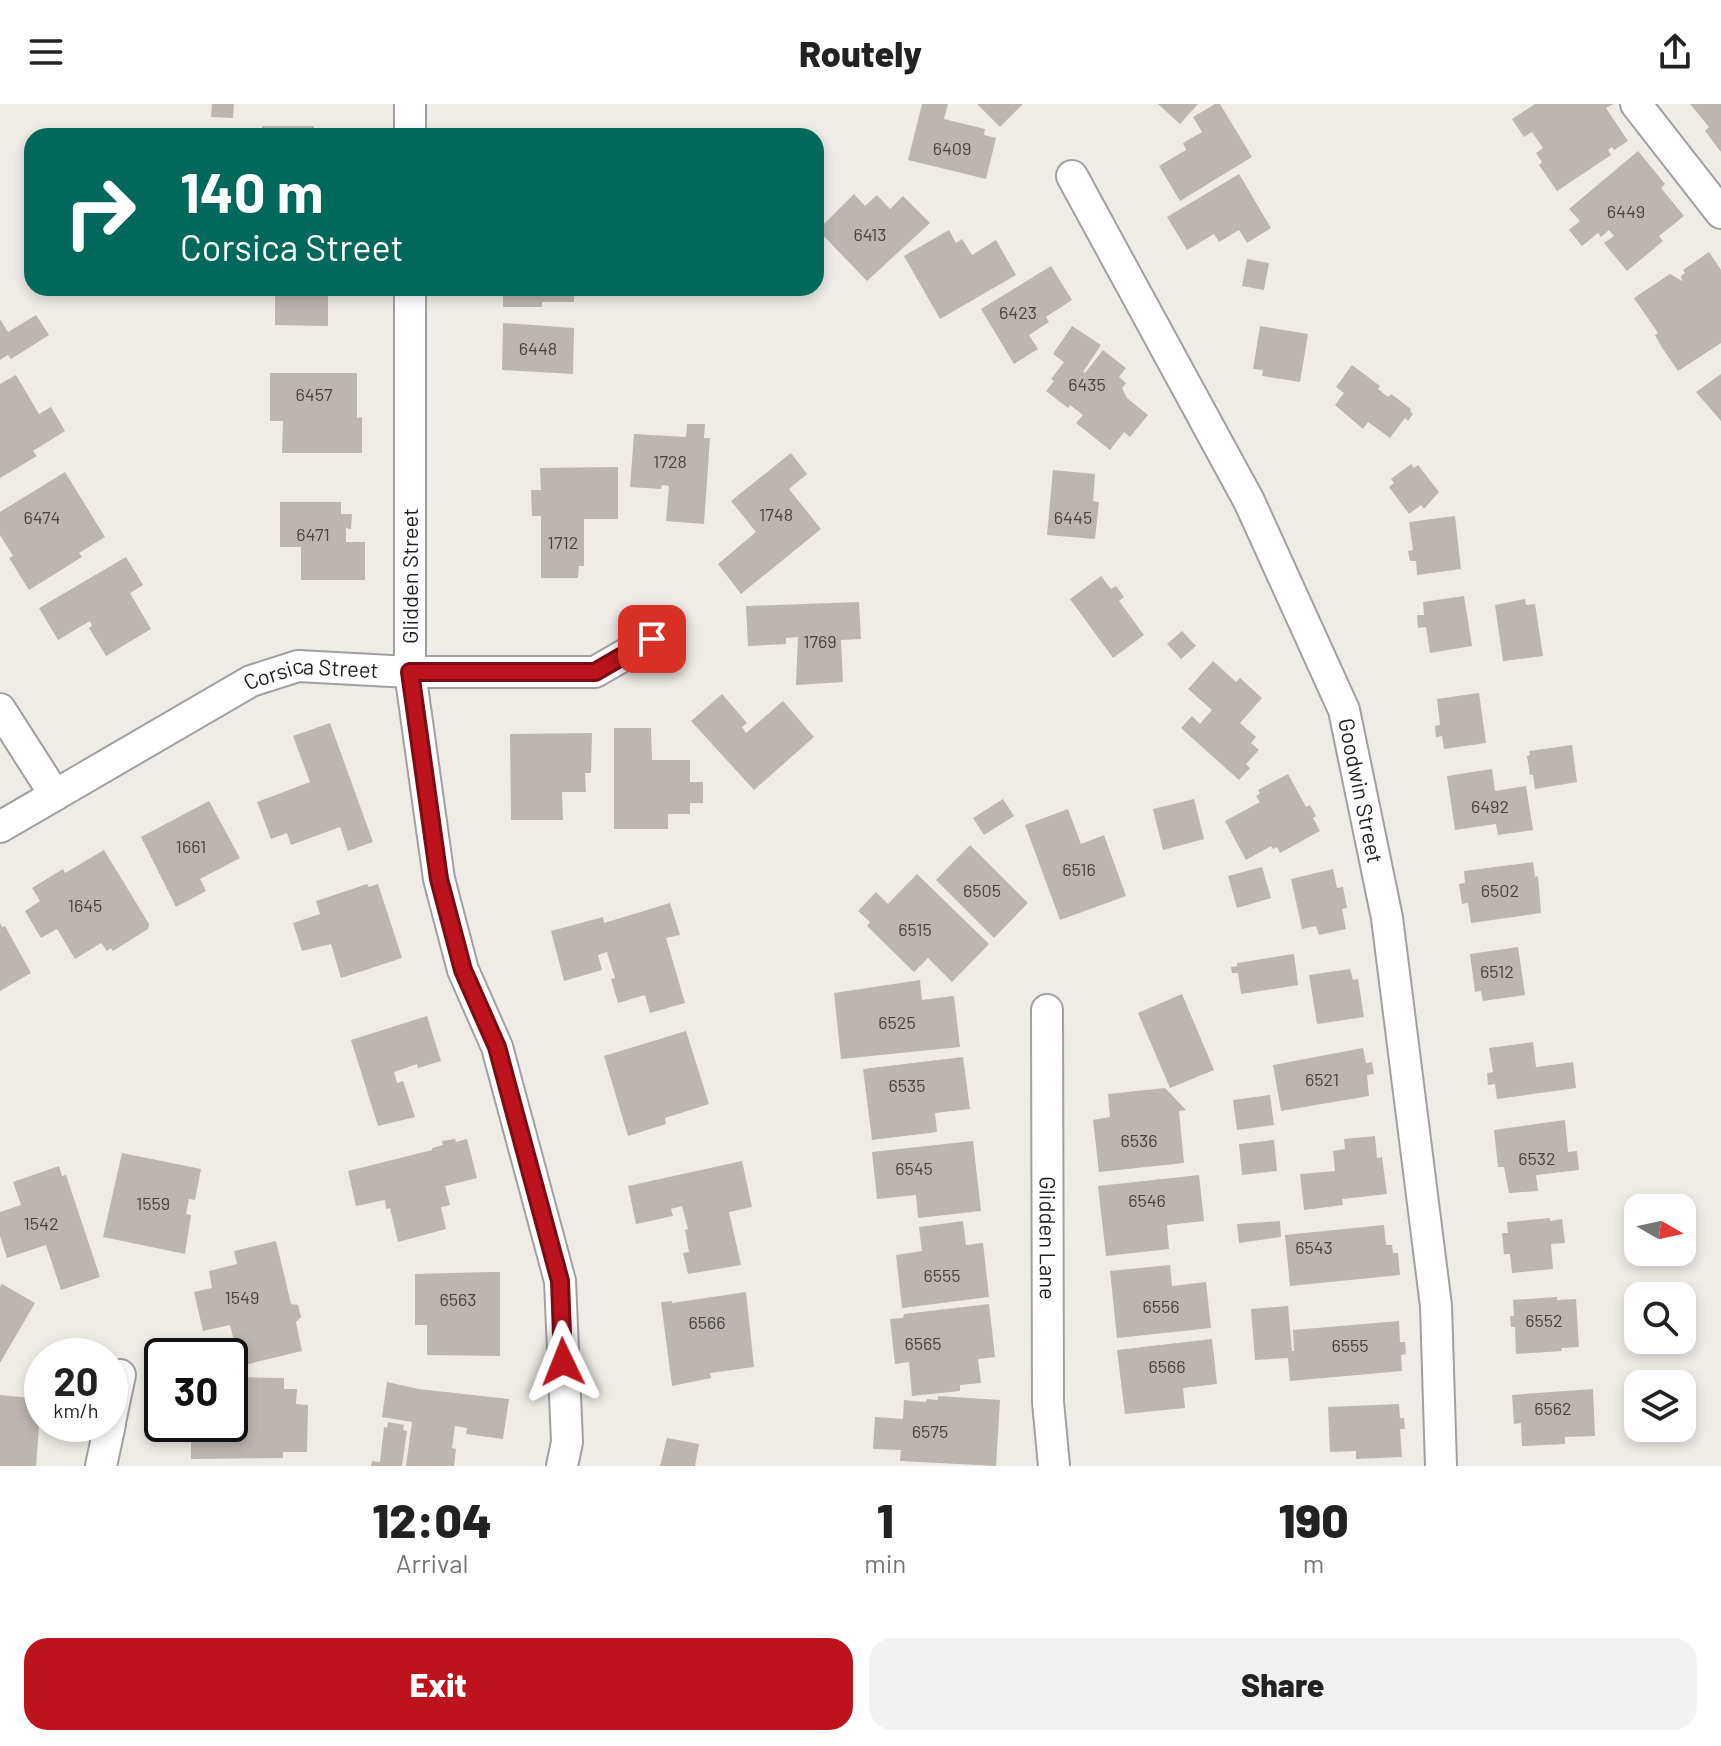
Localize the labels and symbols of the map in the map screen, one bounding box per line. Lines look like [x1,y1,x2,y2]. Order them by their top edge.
house number: 6409 [933,137,971,159]
house number: 6449 [1607,200,1645,222]
house number: 6413 [853,223,887,245]
house number: 6423 [999,301,1037,323]
house number: 6448 [519,337,557,359]
house number: 6435 [1068,373,1106,395]
house number: 6457 [296,383,333,405]
house number: 1728 [653,450,687,472]
house number: 1748 [759,503,793,525]
house number: 6474 [23,506,61,528]
house number: 6445 [1054,506,1092,528]
street label: Glidden Street [396,508,422,644]
house number: 6471 [296,523,330,545]
house number: 1712 [548,531,578,553]
pin [618,605,686,673]
house number: 1769 [803,630,837,652]
street label: Corsica Street [238,651,379,695]
street label: Goodwin Street [1334,716,1389,865]
house number: 6492 [1471,795,1509,817]
house number: 1661 [176,835,206,857]
house number: 6516 [1062,858,1096,880]
house number: 6505 [963,879,1001,901]
house number: 6502 [1481,879,1519,901]
house number: 1645 [68,894,102,916]
house number: 6515 [898,918,932,940]
house number: 6512 [1480,960,1514,982]
house number: 6525 [878,1011,916,1033]
house number: 6521 [1305,1068,1339,1090]
house number: 6535 [888,1074,926,1096]
house number: 6536 [1120,1129,1158,1151]
house number: 6532 [1518,1147,1556,1169]
house number: 6545 [895,1157,933,1179]
street label: Glidden Lane [1035,1176,1062,1300]
house number: 6546 [1128,1189,1166,1211]
house number: 1559 [136,1192,170,1214]
north arrow [1624,1194,1696,1266]
house number: 1542 [23,1212,59,1234]
house number: 6543 [1295,1236,1333,1258]
house number: 6555 [923,1264,961,1286]
house number: 1549 [225,1286,259,1308]
house number: 6563 [439,1288,477,1310]
house number: 6556 [1142,1295,1180,1317]
house number: 6552 [1525,1309,1563,1331]
house number: 6566 [688,1311,726,1333]
position arrow [521,1320,605,1404]
house number: 6565 [904,1332,942,1354]
house number: 6555 [1331,1334,1369,1356]
speed limit sign: 30 [144,1338,248,1442]
house number: 6566 [1148,1355,1186,1377]
house number: 6562 [1534,1397,1572,1419]
house number: 6575 [912,1420,948,1442]

